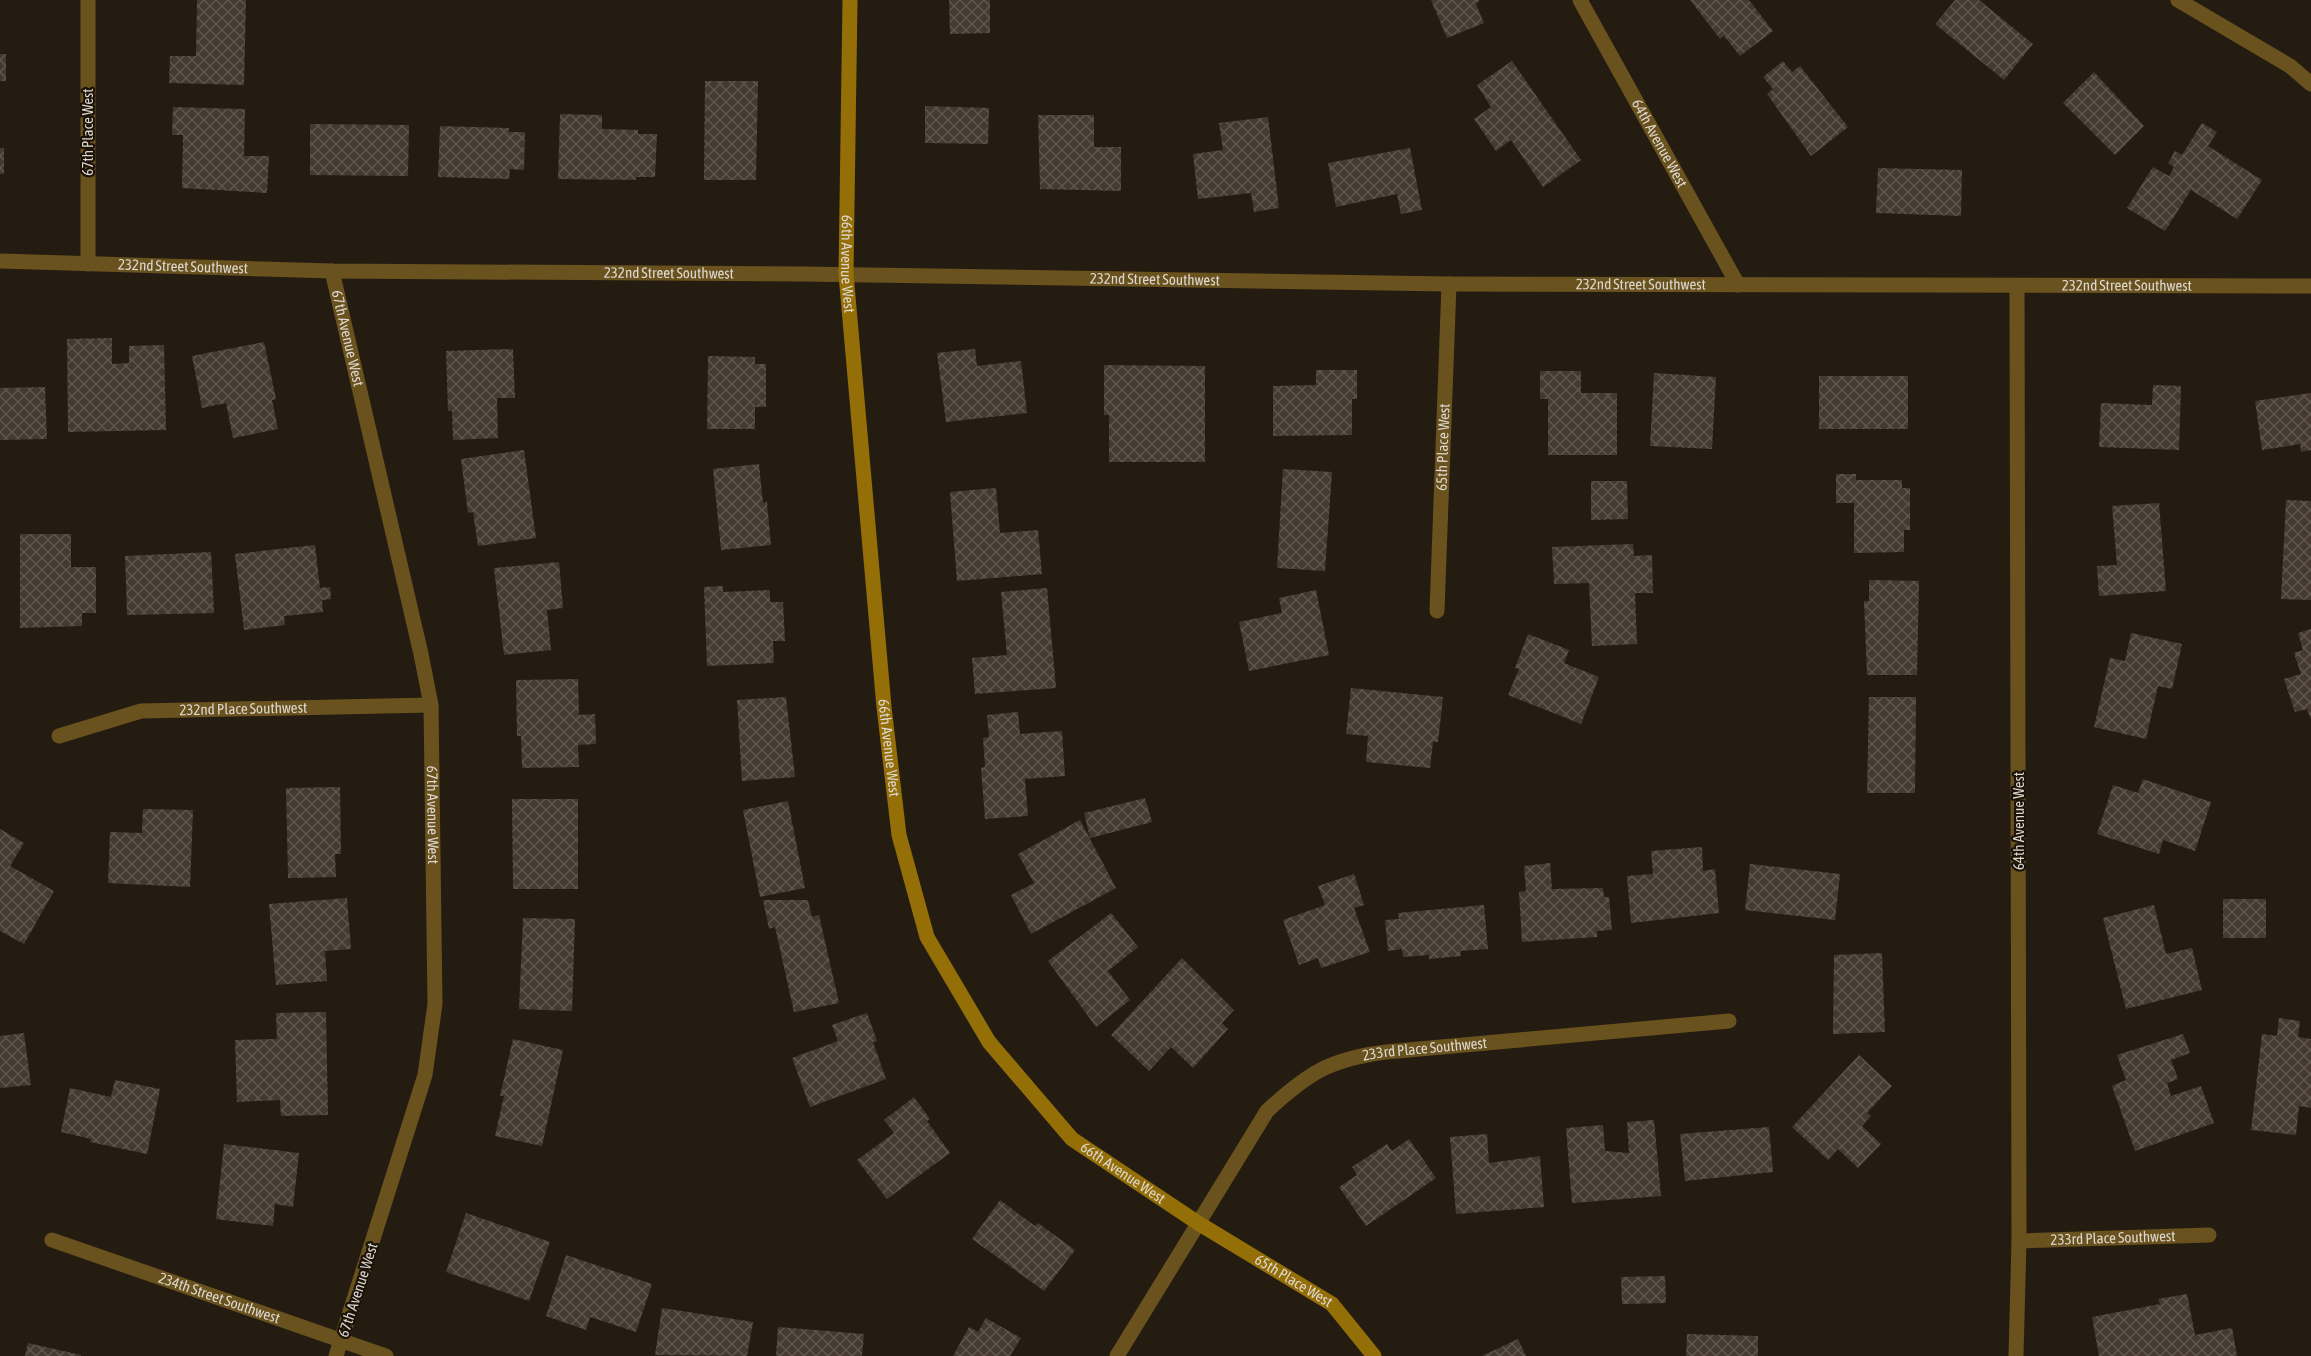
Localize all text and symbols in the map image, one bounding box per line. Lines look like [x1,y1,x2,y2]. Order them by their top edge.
street label: 67th Place West [79,88,96,176]
street label: 64th Avenue West [1629,96,1691,190]
street label: 66th Avenue West [838,215,858,314]
street label: 232nd Street Southwest [118,256,248,276]
street label: 232nd Street Southwest [604,264,734,282]
street label: 232nd Street Southwest [1090,269,1220,288]
street label: 232nd Street Southwest [1576,275,1706,293]
street label: 232nd Street Southwest [2062,276,2192,294]
street label: 67th Avenue West [329,288,368,388]
street label: 65th Place West [1432,403,1453,491]
street label: 66th Avenue West [875,698,903,798]
street label: 232nd Place Southwest [179,699,307,718]
street label: 67th Avenue West [424,766,442,864]
street label: 64th Avenue West [2010,772,2027,870]
street label: 233rd Place Southwest [1361,1034,1488,1064]
street label: 66th Avenue West [1077,1138,1169,1207]
street label: 233rd Place Southwest [2050,1227,2176,1248]
street label: 67th Avenue West [334,1241,381,1339]
street label: 65th Place West [1252,1250,1336,1310]
street label: 234th Street Southwest [156,1269,282,1327]

